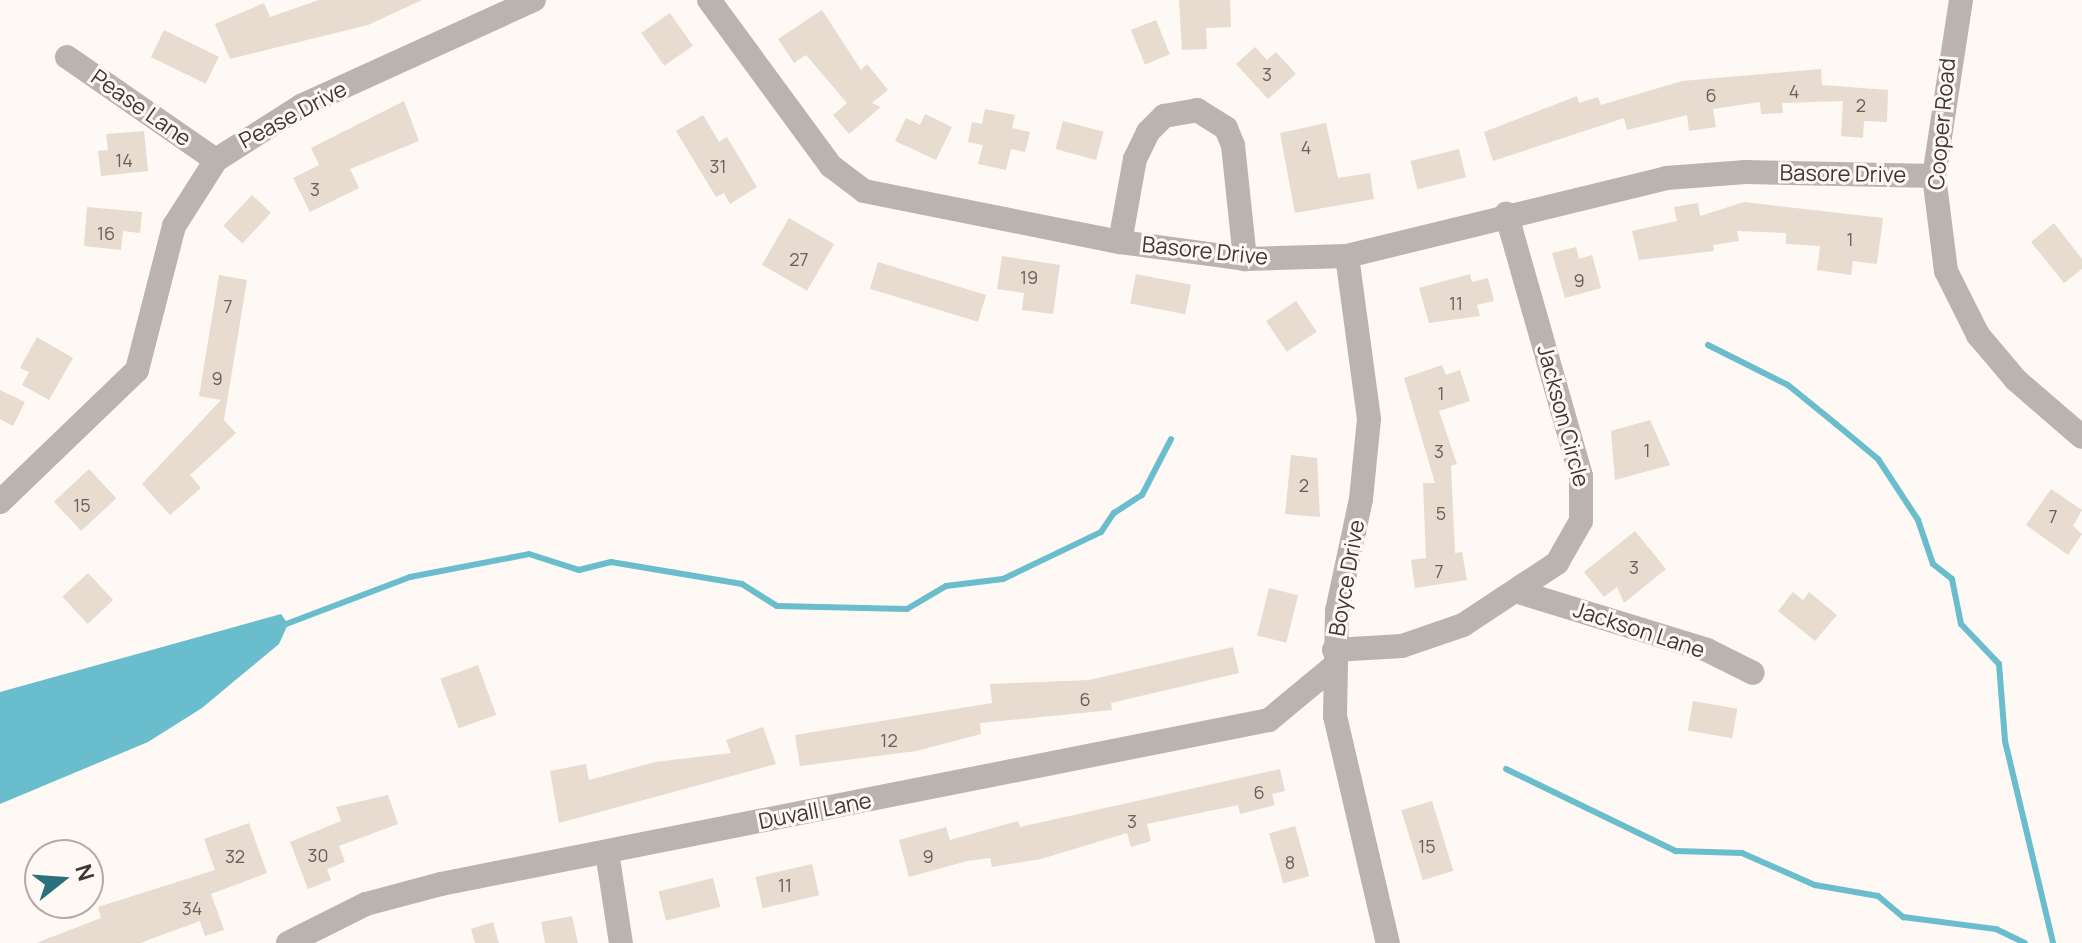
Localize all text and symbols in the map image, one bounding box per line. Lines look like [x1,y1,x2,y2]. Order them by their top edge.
street label: Cooper Road [1923,57,1961,191]
house number: 3 [1262,63,1272,85]
street label: Pease Lane [86,64,196,152]
street label: Pease Drive [235,76,351,154]
house number: 4 [1789,80,1799,102]
house number: 6 [1705,84,1717,106]
house number: 2 [1856,94,1866,116]
house number: 4 [1301,136,1311,158]
house number: 14 [115,149,133,171]
house number: 31 [710,155,726,177]
street label: Basore Drive [1779,160,1907,188]
house number: 3 [310,178,320,200]
house number: 16 [97,222,115,244]
house number: 1 [1846,228,1854,250]
street label: Basore Drive [1141,231,1269,271]
house number: 27 [789,248,809,270]
house number: 19 [1020,266,1038,288]
house number: 9 [1573,269,1585,291]
house number: 11 [1449,292,1463,314]
house number: 7 [223,295,233,317]
street label: Jackson Circle [1531,342,1595,490]
house number: 9 [211,367,223,389]
house number: 1 [1437,382,1445,404]
house number: 1 [1643,439,1651,461]
house number: 3 [1434,440,1444,462]
house number: 2 [1299,474,1309,496]
house number: 15 [73,494,91,516]
house number: 5 [1436,502,1446,524]
house number: 7 [2048,505,2058,527]
street label: Boyce Drive [1324,518,1370,638]
house number: 3 [1629,556,1639,578]
house number: 7 [1434,560,1444,582]
street label: Jackson Lane [1570,596,1708,664]
house number: 6 [1079,688,1091,710]
house number: 12 [880,729,898,751]
house number: 6 [1253,781,1265,803]
street label: Duvall Lane [756,787,874,835]
house number: 3 [1127,810,1137,832]
house number: 15 [1418,835,1436,857]
north arrow [24,839,104,919]
house number: 30 [308,844,328,866]
house number: 32 [225,845,245,867]
house number: 9 [922,845,934,867]
house number: 8 [1285,851,1295,873]
text: N [68,861,102,884]
house number: 11 [778,874,792,896]
house number: 34 [182,897,202,919]

